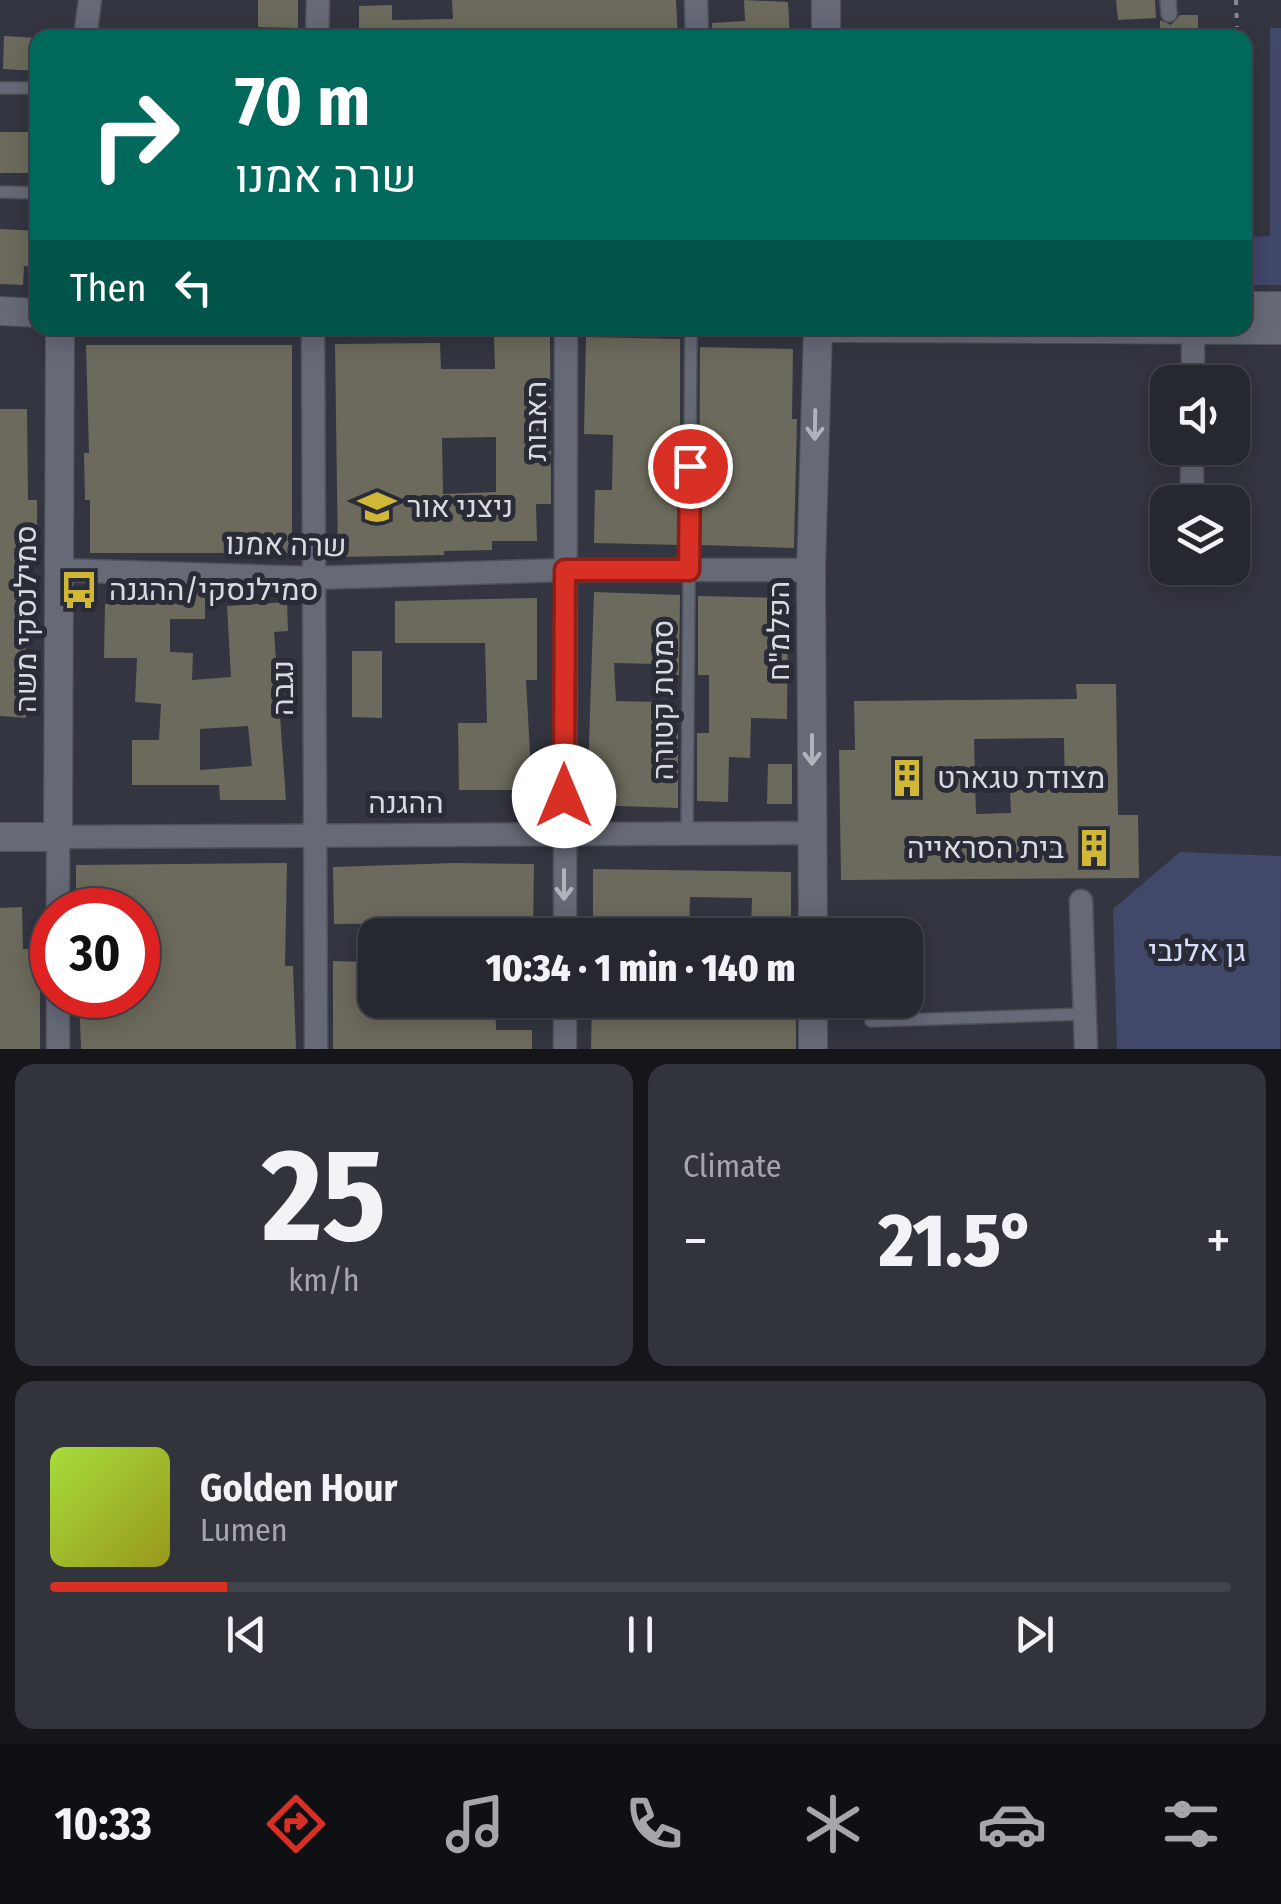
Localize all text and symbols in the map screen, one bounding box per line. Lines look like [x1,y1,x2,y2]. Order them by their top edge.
text: 70 m [235,60,370,144]
icon: right [70,70,200,200]
text: שרה אמנו [235,150,417,204]
icon: left [166,260,221,315]
text: Then [70,265,146,311]
map controls [1150,365,1250,585]
button: sound [1150,365,1250,465]
street label: האבות [518,381,554,461]
one-way arrow [806,408,825,440]
pin [648,424,733,509]
icon: arrive [663,439,718,494]
button: layers [1150,485,1250,585]
school or university icon: ניצני אור [356,486,398,528]
place label: ניצני אור [407,489,513,525]
street label: סמילנסקי משה [8,525,44,713]
street label: שרה אמנו [225,526,347,564]
bus stop icon: סמילנסקי/ההגנה [58,569,100,611]
place label: סמילנסקי/ההגנה [109,572,319,608]
street label: הפלמ"ח [761,581,797,681]
street label: סמטת קטורה [645,620,681,780]
street label: נגבה [265,660,301,716]
one-way arrow [802,732,822,765]
position arrow [512,744,616,848]
building icon: מצודת טגארט [886,757,928,799]
place label: מצודת טגארט [937,760,1105,796]
street label: ההגנה [368,785,444,821]
building icon: בית הסראייה [1073,827,1115,869]
place label: בית הסראייה [907,830,1064,866]
one-way arrow [554,868,574,900]
speed limit sign: 30 [30,888,160,1018]
park label: גן אלנבי [1148,933,1246,969]
text: 10:34 · 1 min · 140 m [486,945,795,991]
text: 25 [262,1118,386,1274]
text: Climate [683,1147,782,1185]
text: 21.5° [879,1196,1035,1286]
text: − [683,1208,708,1274]
text: + [1206,1208,1231,1274]
text: km/h [288,1261,360,1299]
text: Golden Hour [200,1465,398,1511]
text: Lumen [200,1511,288,1549]
icon: previous [219,1607,274,1662]
icon: pause [613,1607,668,1662]
icon: next [1007,1607,1062,1662]
icon: directions [261,1789,331,1859]
icon: music [440,1789,510,1859]
icon: phone [619,1789,689,1859]
icon: climate [798,1789,868,1859]
icon: car [977,1789,1047,1859]
icon: filters [1156,1789,1226,1859]
text: 10:33 [55,1797,152,1851]

